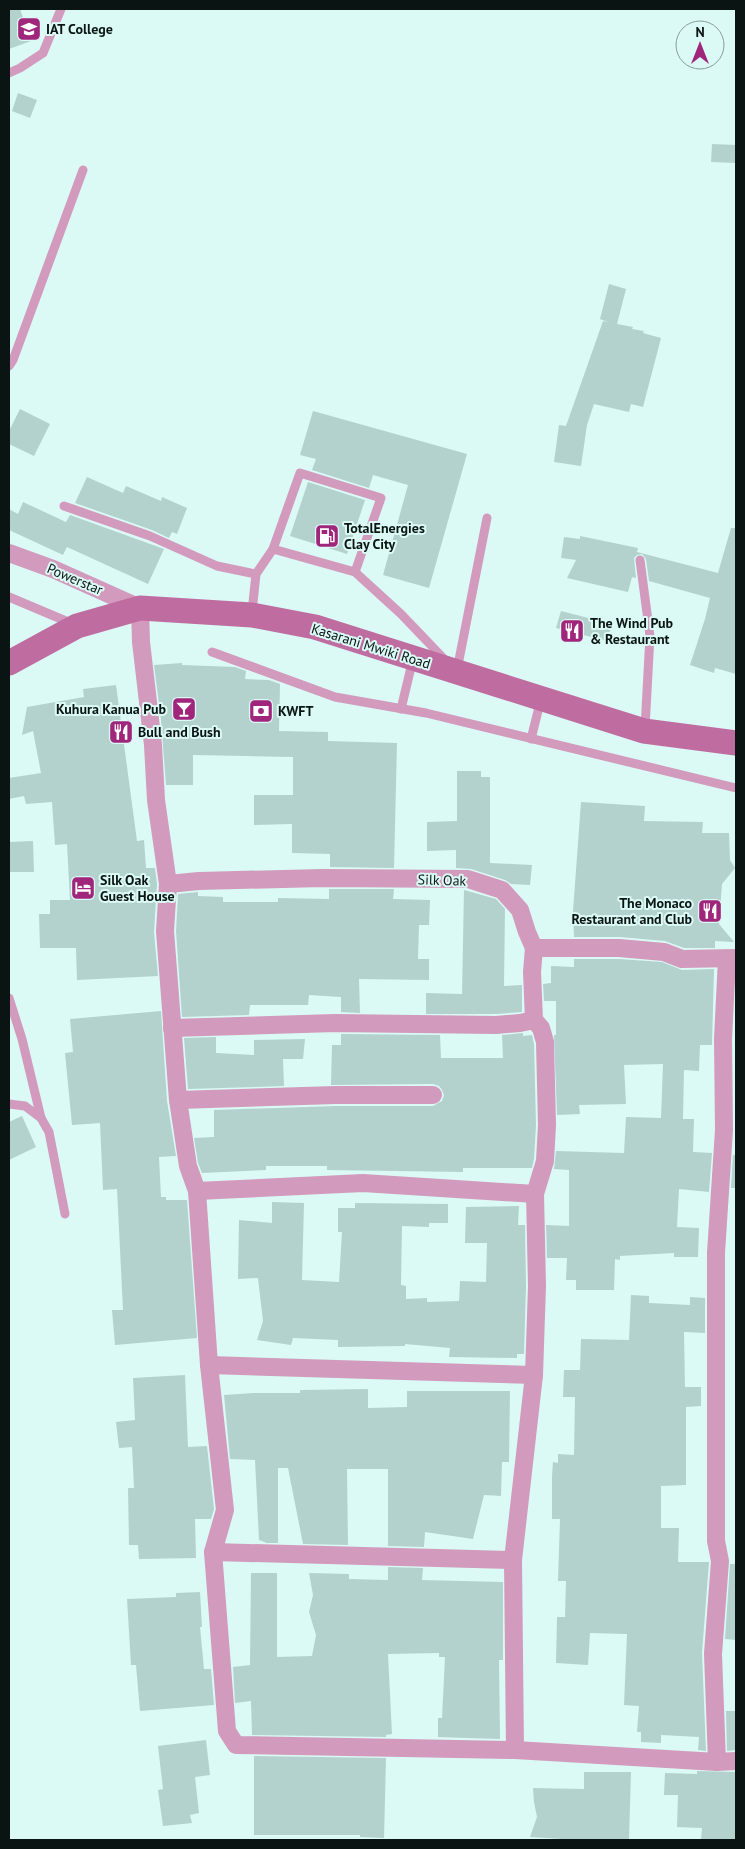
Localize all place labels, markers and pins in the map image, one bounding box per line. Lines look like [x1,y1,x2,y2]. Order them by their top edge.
school or university icon: IAT College [16,16,42,42]
place label: IAT College [46,20,113,38]
place label: TotalEnergies Clay City [344,519,425,553]
fuel station icon: TotalEnergies Clay City [314,523,340,549]
place label: The Wind Pub & Restaurant [590,614,674,648]
restaurant icon: The Wind Pub & Restaurant [559,618,585,644]
bar icon: Kuhura Kanua Pub [171,696,197,722]
bank icon: KWFT [248,698,274,724]
place label: Kuhura Kanua Pub [56,700,166,718]
place label: KWFT [278,702,313,720]
restaurant icon: Bull and Bush [108,719,134,745]
place label: Bull and Bush [138,723,221,741]
place label: Silk Oak Guest House [100,871,175,905]
hotel icon: Silk Oak Guest House [70,875,96,901]
place label: The Monaco Restaurant and Club [571,894,692,928]
restaurant icon: The Monaco Restaurant and Club [697,898,723,924]

